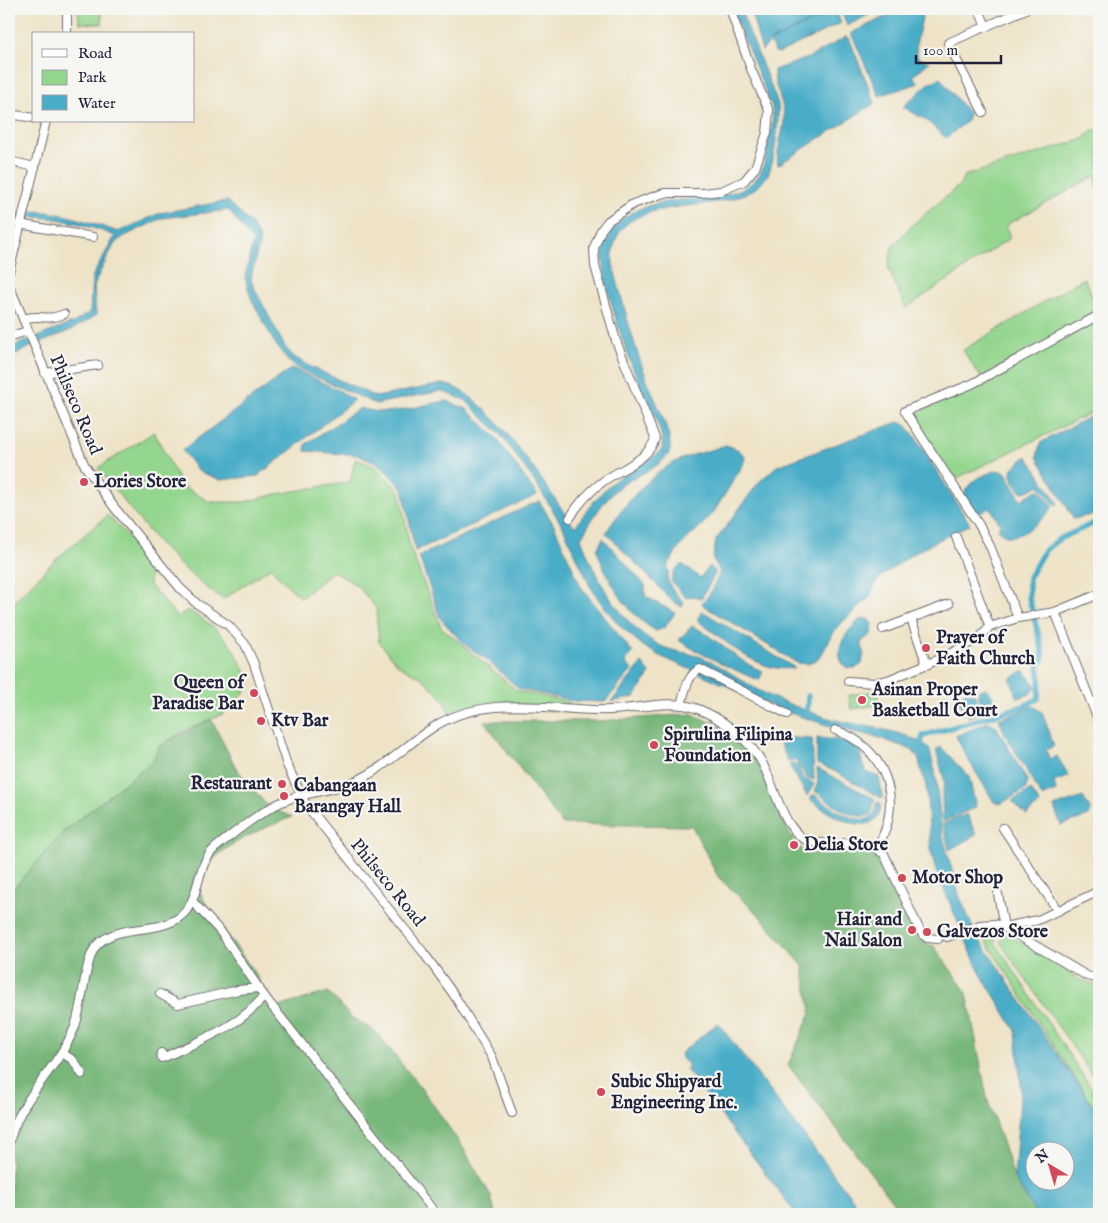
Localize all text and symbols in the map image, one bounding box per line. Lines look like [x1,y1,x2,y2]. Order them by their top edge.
legend [32,32,195,122]
scale bar [916,32,1000,64]
text: 100 m [923,41,959,60]
text: Road [78,44,113,63]
text: Park [78,68,108,87]
text: Water [78,94,116,113]
street label: Philseco Road [44,352,107,459]
place label: Lories Store [94,471,187,494]
marker: Lories Store [78,476,90,488]
place label: Prayer of Faith Church [936,627,1035,671]
marker: Prayer of Faith Church [920,642,932,654]
place label: Queen of Paradise Bar [152,672,247,716]
place label: Asinan Proper Basketball Court [871,679,999,723]
marker: Queen of Paradise Bar [248,687,260,699]
marker: Asinan Proper Basketball Court [856,694,868,706]
place label: Ktv Bar [271,710,329,733]
marker: Ktv Bar [255,715,267,727]
place label: Spirulina Filipina Foundation [664,724,794,768]
marker: Spirulina Filipina Foundation [648,739,660,751]
place label: Restaurant [190,773,273,796]
place label: Cabangaan Barangay Hall [294,775,402,819]
marker: Restaurant [276,778,288,790]
marker: Cabangaan Barangay Hall [278,790,290,802]
street label: Philseco Road [345,834,430,932]
place label: Delia Store [804,834,889,857]
marker: Delia Store [788,839,800,851]
place label: Motor Shop [912,867,1003,890]
marker: Motor Shop [896,872,908,884]
place label: Hair and Nail Salon [823,909,902,953]
place label: Galvezos Store [937,921,1049,944]
marker: Hair and Nail Salon [906,924,918,936]
marker: Galvezos Store [921,926,933,938]
place label: Subic Shipyard Engineering Inc. [611,1071,738,1115]
marker: Subic Shipyard Engineering Inc. [595,1086,607,1098]
north arrow [1026,1140,1076,1190]
text: N [1032,1146,1053,1168]

